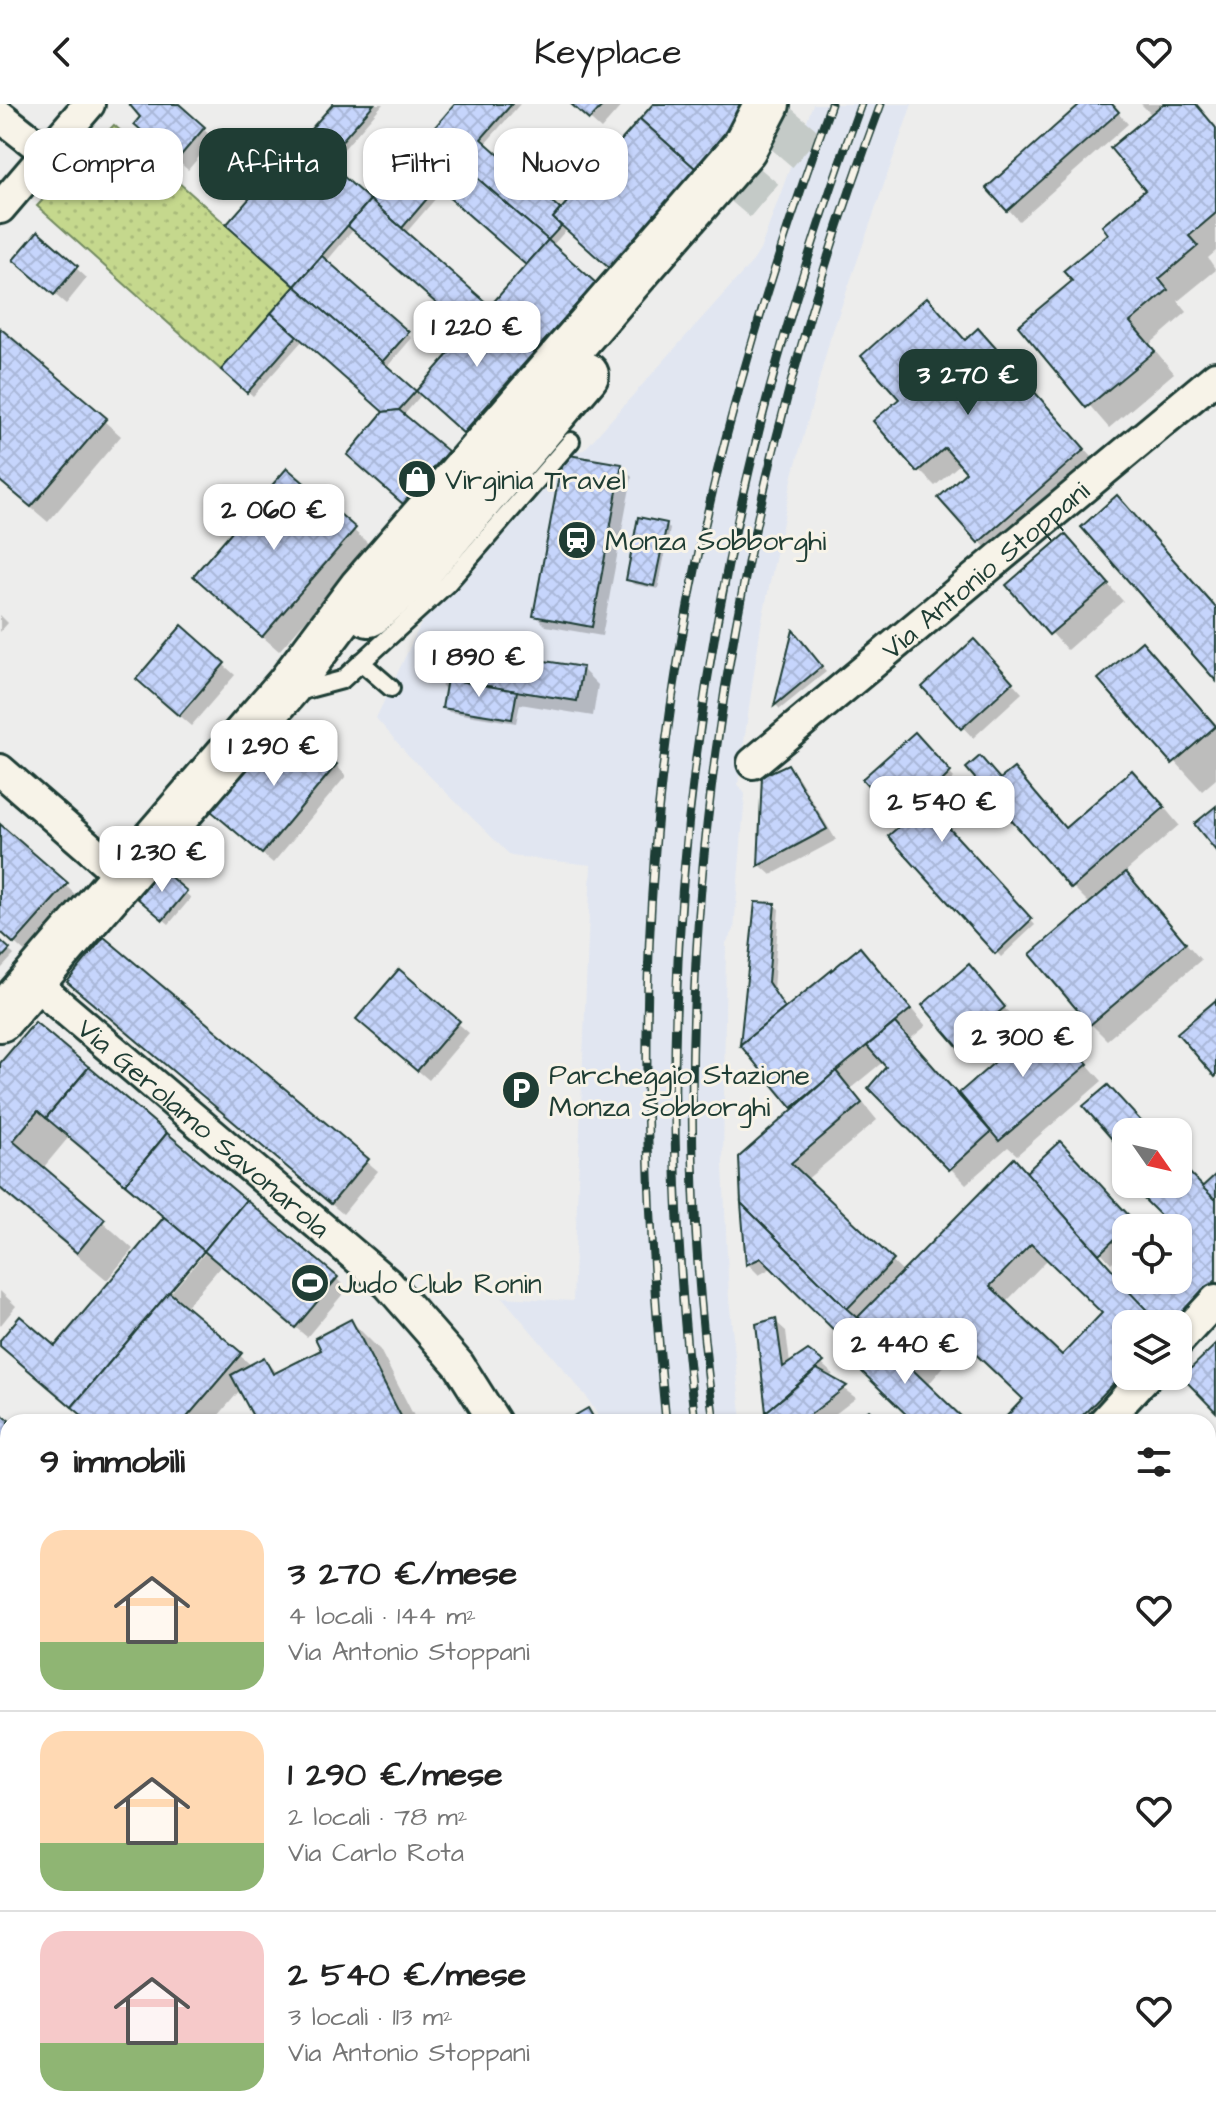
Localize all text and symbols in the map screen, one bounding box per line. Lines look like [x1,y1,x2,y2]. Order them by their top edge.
text: Keyplace [534,27,682,78]
icon: back [40,30,84,74]
icon: heart [1132,30,1176,74]
chip: Compra [24,128,183,200]
chip: Affitta [199,128,347,200]
chip: Filtri [363,128,478,200]
chip: Nuovo [494,128,628,200]
pin: 1 220 € [403,301,551,369]
text: 1 220 € [432,309,522,345]
pin: 3 270 € [894,349,1042,417]
text: 3 270 € [917,357,1019,393]
shop icon: Virginia Travel [396,458,438,500]
place label: Virginia Travel [445,461,626,501]
street label: Via Antonio Stoppani [873,472,1098,669]
pin: 2 060 € [200,484,348,552]
text: 2 060 € [221,492,327,528]
station icon: Monza Sobborghi [556,519,598,561]
place label: Monza Sobborghi [605,522,826,562]
pin: 1 890 € [405,631,553,699]
text: 1 890 € [433,639,525,675]
pin: 1 290 € [200,720,348,788]
text: 1 290 € [229,728,319,764]
pin: 2 540 € [868,776,1016,844]
text: 2 540 € [888,784,996,820]
pin: 1 230 € [88,826,236,894]
text: 1 230 € [117,834,207,870]
street label: Via Gerolamo Savonarola [68,1010,338,1248]
pin: 2 300 € [949,1011,1097,1079]
text: 2 300 € [972,1019,1074,1055]
place label: Parcheggio Stazione Monza Sobborghi [549,1056,810,1128]
parking icon: Parcheggio Stazione Monza Sobborghi [500,1069,542,1111]
north arrow [1112,1118,1192,1198]
map controls [1112,1118,1192,1390]
button: locate [1112,1214,1192,1294]
sports icon: Judo Club Ronin [289,1262,331,1304]
place label: Judo Club Ronin [338,1265,542,1304]
button: layers [1112,1310,1192,1390]
pin: 2 440 € [831,1318,979,1386]
text: 2 440 € [851,1326,959,1362]
text: 9 immobili [40,1438,185,1486]
icon: filters [1132,1440,1176,1484]
text: 3 270 €/mese [288,1550,517,1598]
icon: home [104,1562,200,1658]
icon: heart [1132,1588,1176,1632]
text: 4 locali · 144 m² [288,1598,476,1634]
text: Via Antonio Stoppani [288,1634,530,1670]
text: 1 290 €/mese [288,1751,503,1799]
icon: home [104,1763,200,1859]
icon: heart [1132,1789,1176,1833]
text: 2 locali · 78 m² [288,1799,467,1835]
text: Via Carlo Rota [288,1835,464,1871]
text: 2 540 €/mese [288,1951,526,1999]
icon: home [104,1963,200,2059]
icon: heart [1132,1989,1176,2033]
text: 3 locali · 113 m² [288,1999,453,2035]
text: Via Antonio Stoppani [288,2035,530,2071]

